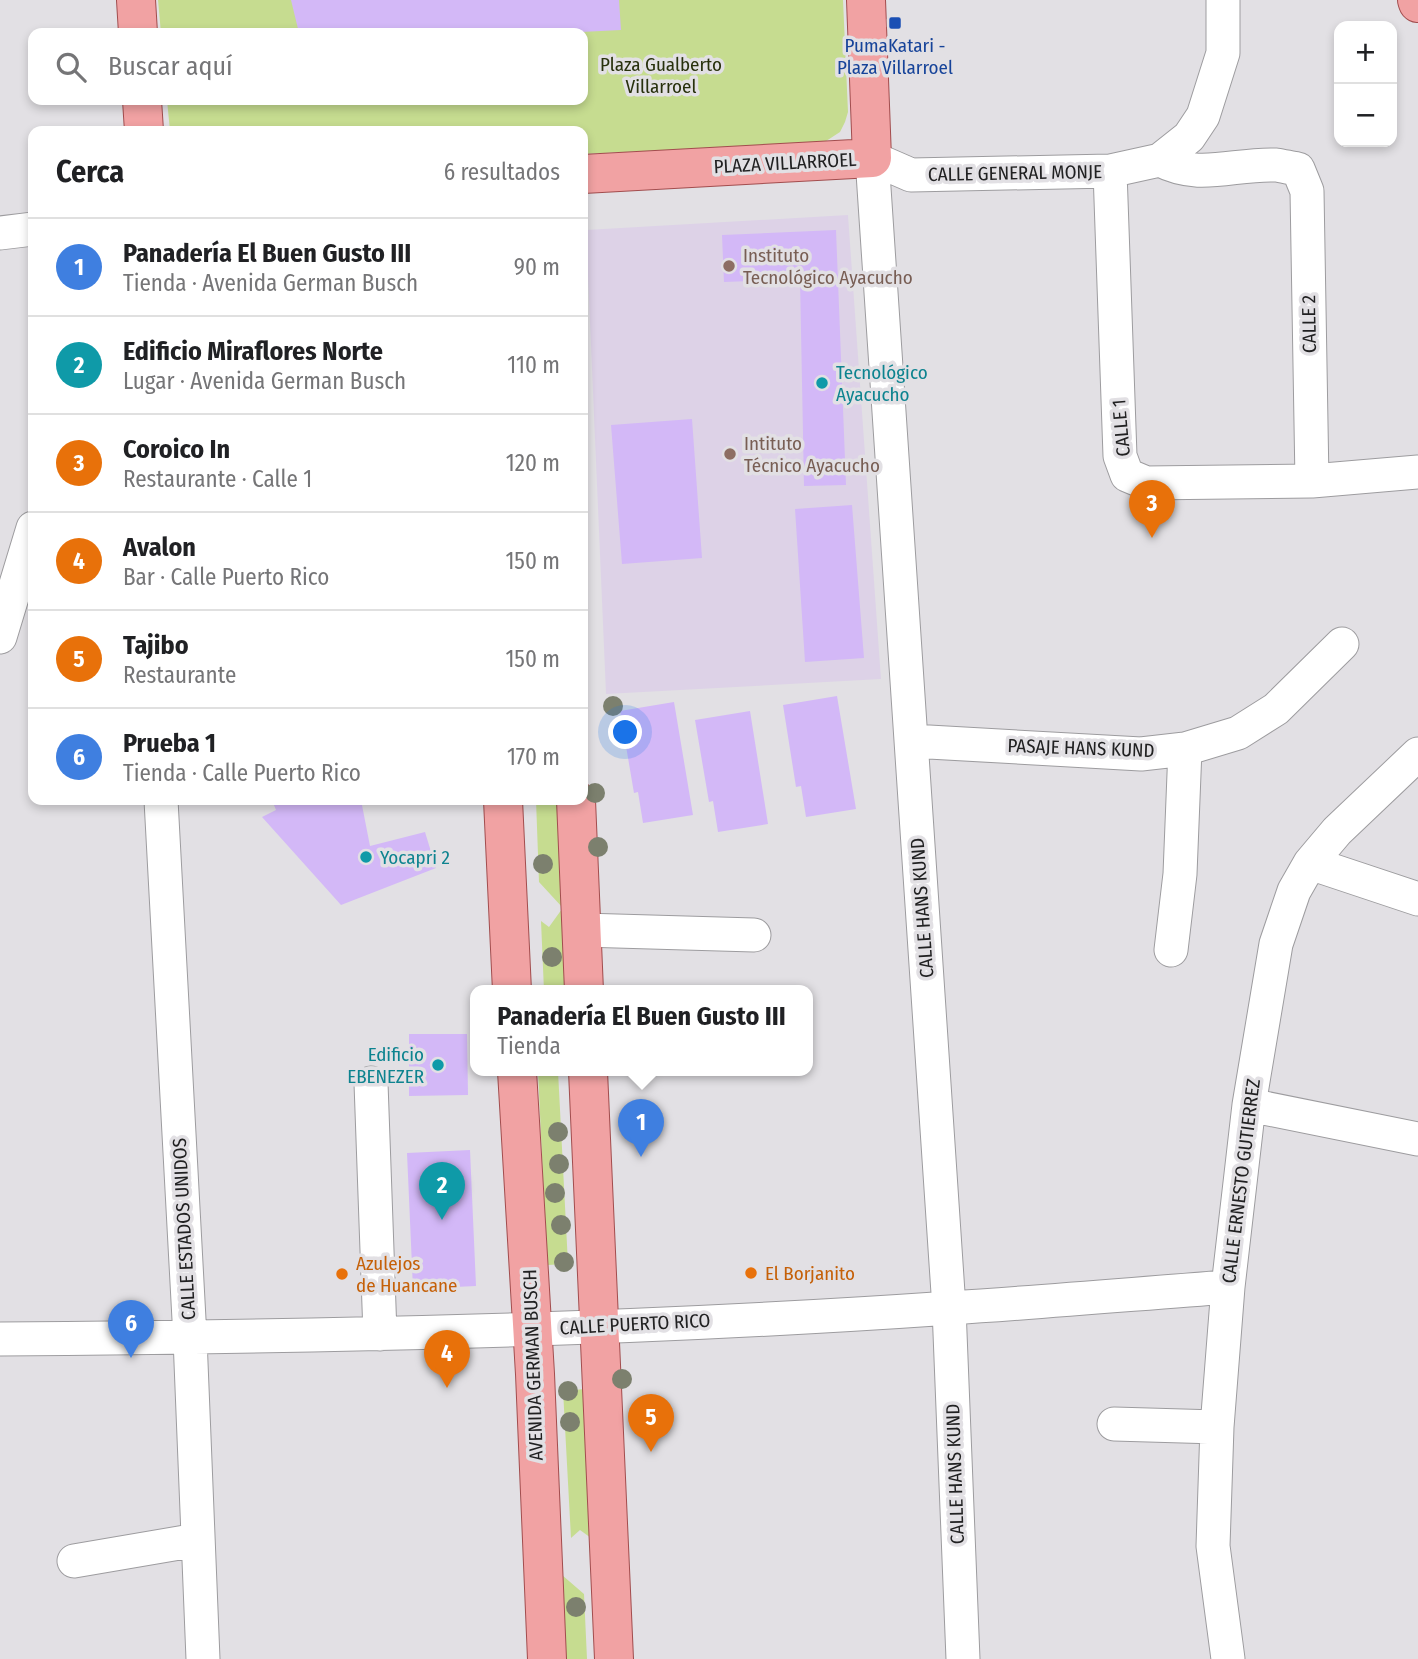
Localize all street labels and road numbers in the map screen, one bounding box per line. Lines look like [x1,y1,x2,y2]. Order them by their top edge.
street label: PLAZA VILLARROEL [713,148,858,178]
street label: CALLE GENERAL MONJE [928,160,1102,186]
street label: CALLE 2 [1297,295,1321,353]
street label: CALLE 1 [1107,398,1135,458]
street label: PASAJE HANS KUND [1007,734,1155,762]
street label: CALLE HANS KUND [906,837,938,979]
street label: CALLE ERNESTO GUTIERREZ [1217,1077,1265,1285]
street label: CALLE ESTADOS UNIDOS [168,1137,200,1321]
street label: AVENIDA GERMAN BUSCH [518,1269,548,1461]
street label: CALLE PUERTO RICO [559,1309,711,1339]
street label: CALLE HANS KUND [941,1403,969,1545]

